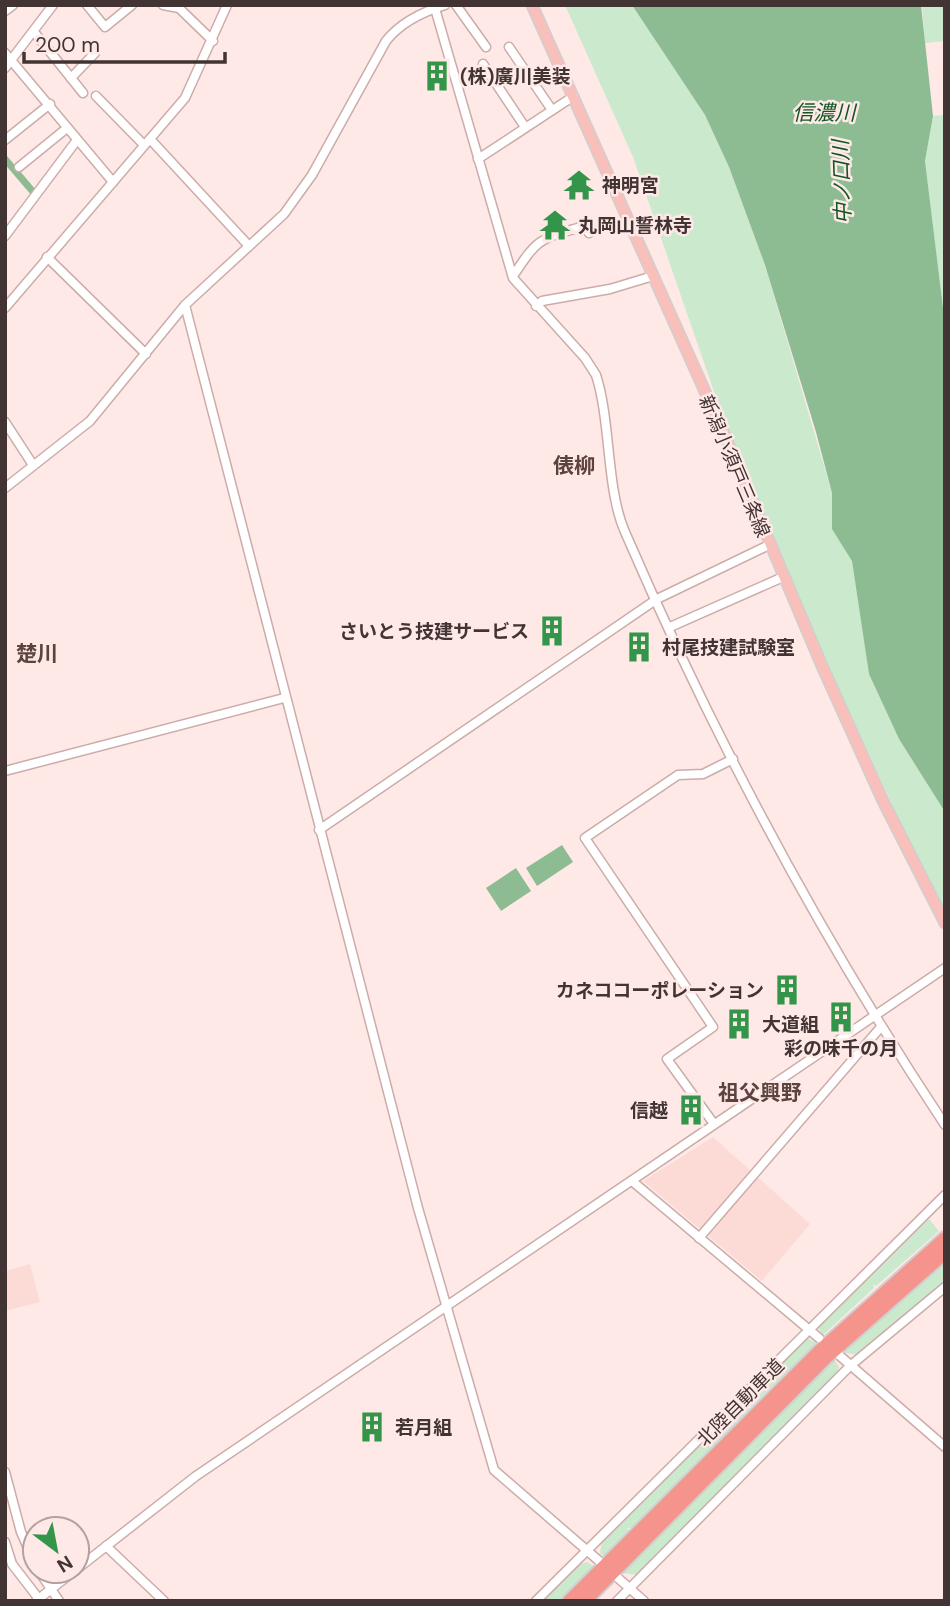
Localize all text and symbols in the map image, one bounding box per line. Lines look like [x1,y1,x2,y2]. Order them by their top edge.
scale bar [24,21,226,65]
text: 200 m [35,31,100,59]
building icon: (株)廣川美装 [420,59,454,93]
place label: (株)廣川美装 [460,64,570,89]
water label: 信濃川 [793,99,857,127]
water label: 中ノ口川 [826,138,857,224]
temple icon: 神明宮 [562,168,596,202]
place label: 神明宮 [602,173,659,198]
temple icon: 丸岡山誓林寺 [538,208,572,242]
place label: 丸岡山誓林寺 [578,213,692,238]
street label: 新潟小須戸三条線 [693,391,776,541]
district label: 俵柳 [553,452,595,480]
building icon: さいとう技建サービス [535,614,569,648]
place label: さいとう技建サービス [339,619,529,644]
building icon: 村尾技建試験室 [622,630,656,664]
place label: 村尾技建試験室 [662,635,795,660]
district label: 楚川 [16,640,58,668]
building icon: カネココーポレーション [770,973,804,1007]
place label: カネココーポレーション [556,978,764,1003]
building icon: 彩の味千の月 [824,1000,858,1034]
building icon: 大道組 [722,1007,756,1041]
place label: 大道組 [762,1012,819,1037]
place label: 彩の味千の月 [784,1036,898,1061]
district label: 祖父興野 [718,1079,802,1107]
building icon: 信越 [674,1093,708,1127]
place label: 信越 [630,1098,668,1123]
street label: 北陸自動車道 [691,1353,790,1452]
building icon: 若月組 [355,1410,389,1444]
place label: 若月組 [395,1415,452,1440]
north arrow [21,1515,91,1585]
text: N [52,1550,77,1578]

